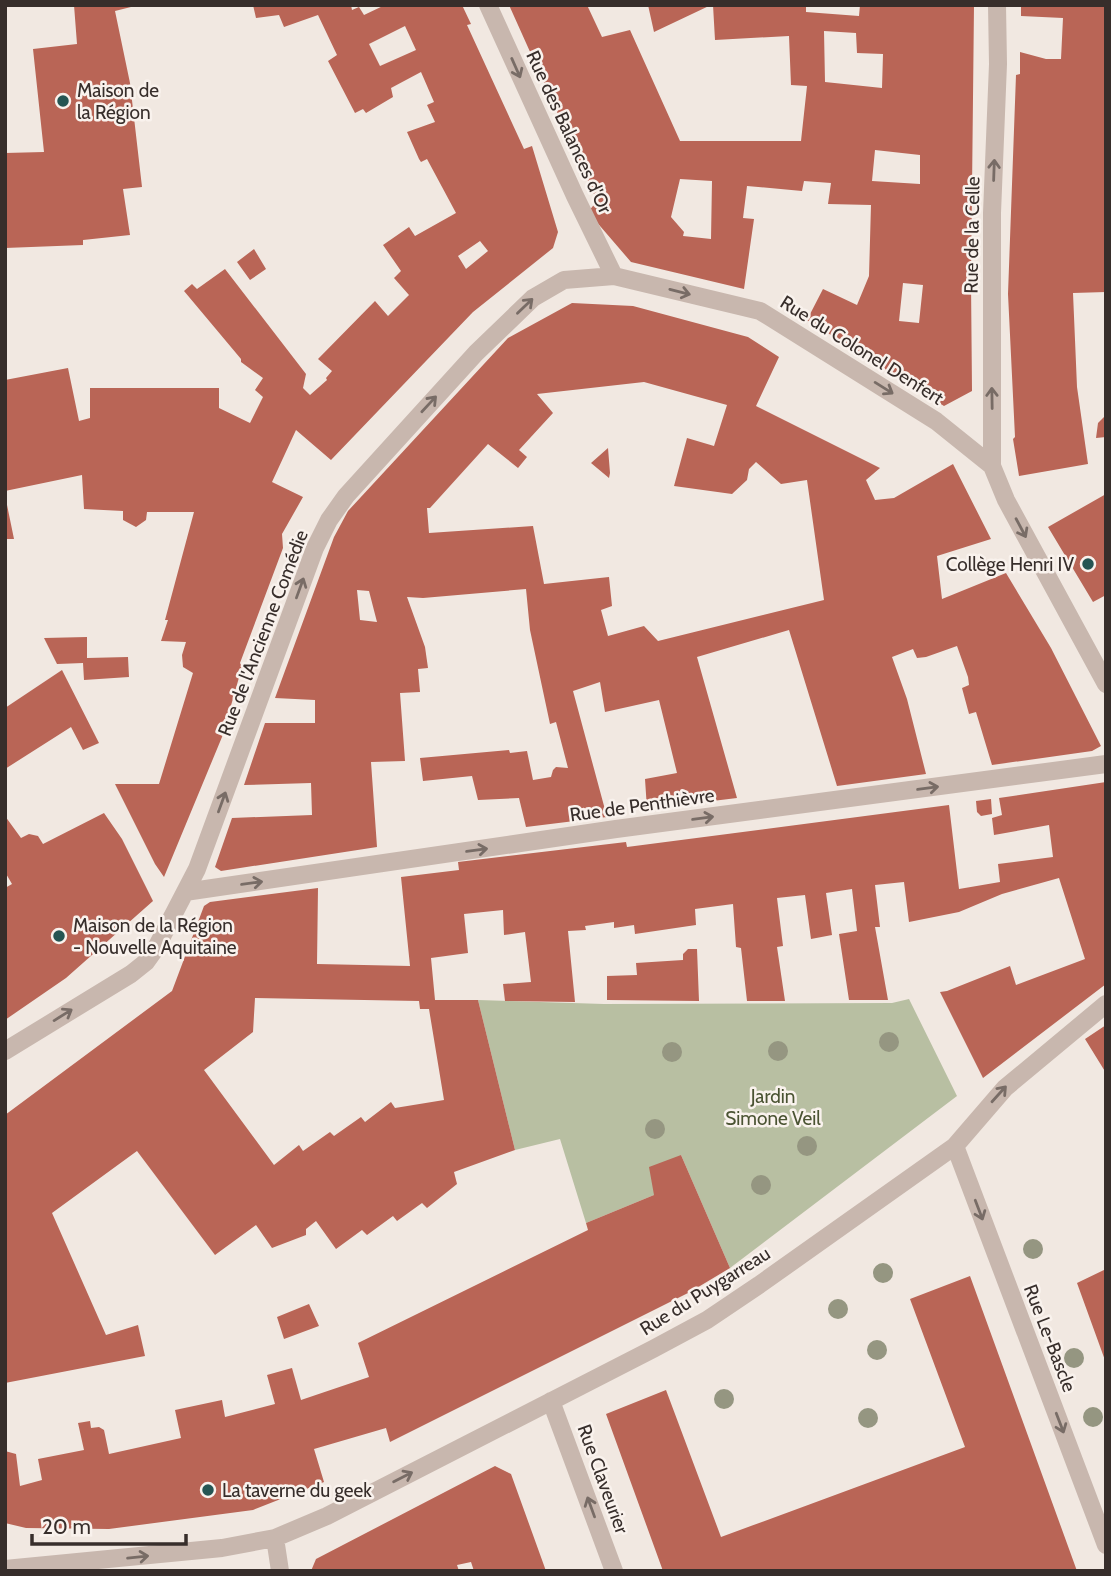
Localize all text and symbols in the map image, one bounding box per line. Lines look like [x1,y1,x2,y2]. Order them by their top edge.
street label: Rue des Balances d'Or [521,47,617,217]
one-way arrow [510,56,523,78]
place label: Maison de la Région [77,79,159,124]
marker: Maison de la Région [55,93,71,109]
one-way arrow [987,159,1000,182]
street label: Rue de la Celle [959,176,985,294]
one-way arrow [669,286,691,299]
street label: Rue du Colonel Denfert [776,290,948,410]
one-way arrow [516,297,533,314]
one-way arrow [873,381,893,395]
one-way arrow [986,386,999,409]
one-way arrow [421,395,437,413]
one-way arrow [1014,517,1028,537]
street label: Rue de l'Ancienne Comédie [213,526,313,739]
place label: Collège Henri IV [946,553,1074,576]
marker: Collège Henri IV [1080,556,1096,572]
one-way arrow [295,577,307,599]
one-way arrow [916,781,939,794]
street label: Rue de Penthièvre [568,783,716,827]
one-way arrow [217,791,229,813]
one-way arrow [691,811,714,824]
one-way arrow [466,843,488,856]
one-way arrow [240,876,263,889]
place label: Maison de la Région - Nouvelle Aquitaine [73,914,237,959]
marker: Maison de la Région - Nouvelle Aquitaine [51,928,67,944]
one-way arrow [53,1008,73,1022]
park label: Jardin Simone Veil [725,1085,821,1130]
one-way arrow [991,1086,1008,1103]
one-way arrow [974,1199,986,1221]
street label: Rue du Puygarreau [636,1242,774,1340]
street label: Rue Le-Bascle [1019,1281,1081,1395]
one-way arrow [1054,1411,1067,1433]
street label: Rue Claveurier [573,1421,633,1537]
one-way arrow [392,1470,413,1484]
place label: La taverne du geek [222,1479,372,1502]
marker: La taverne du geek [200,1482,216,1498]
one-way arrow [583,1496,596,1518]
scale bar [32,1502,186,1546]
text: 20 m [42,1514,91,1539]
one-way arrow [126,1550,149,1563]

